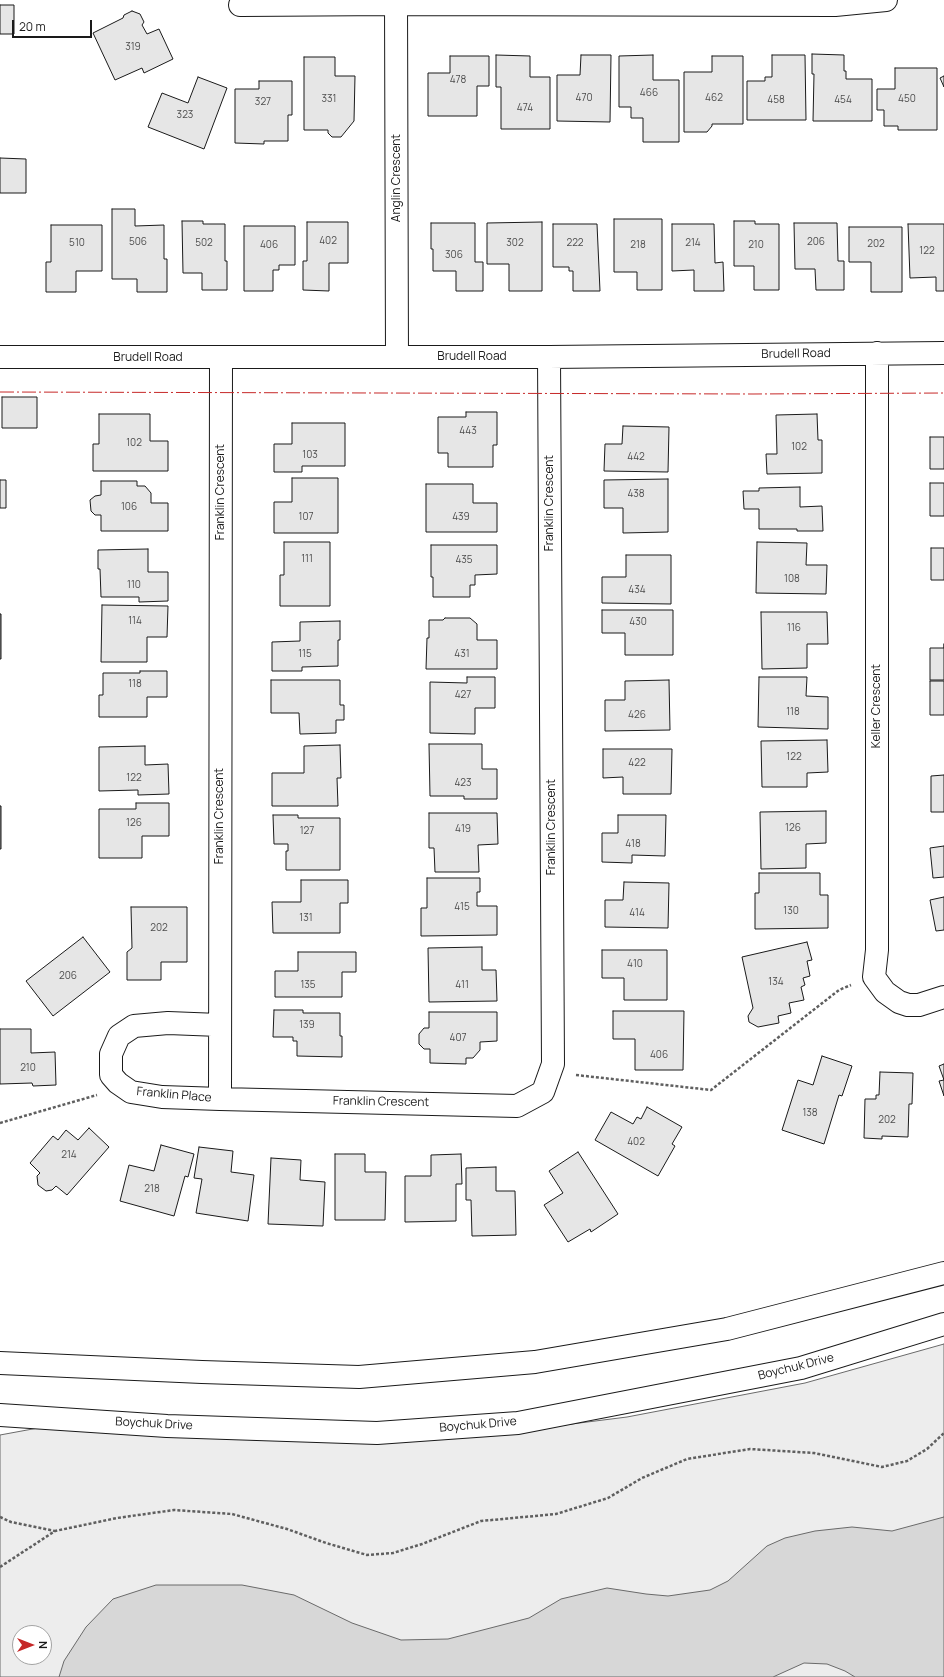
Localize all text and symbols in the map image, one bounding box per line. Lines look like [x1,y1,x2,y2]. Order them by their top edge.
scale bar [14,12,94,38]
text: 20 m [19,18,46,35]
house number: 319 [125,41,141,53]
house number: 478 [450,74,466,86]
house number: 466 [640,87,658,99]
house number: 470 [575,92,593,104]
house number: 462 [705,92,723,104]
house number: 331 [322,93,336,105]
house number: 450 [898,93,916,105]
house number: 458 [767,94,785,106]
house number: 454 [834,94,852,106]
house number: 327 [255,96,271,108]
house number: 474 [517,102,533,114]
house number: 323 [177,109,193,121]
street label: Anglin Crescent [390,134,404,222]
house number: 402 [319,235,337,247]
house number: 506 [129,236,147,248]
house number: 206 [807,236,825,248]
house number: 510 [69,237,85,249]
house number: 502 [195,237,213,249]
house number: 302 [506,237,524,249]
house number: 222 [566,237,584,249]
house number: 214 [685,237,701,249]
house number: 202 [867,238,885,250]
house number: 406 [260,239,278,251]
house number: 218 [630,239,646,251]
house number: 210 [748,239,764,251]
house number: 122 [919,245,935,257]
house number: 306 [445,249,463,261]
street label: Brudell Road [761,346,831,362]
street label: Brudell Road [437,350,507,364]
street label: Brudell Road [113,351,183,365]
house number: 443 [459,425,477,437]
house number: 102 [126,437,142,449]
house number: 102 [791,441,807,453]
street label: Franklin Crescent [214,444,228,540]
house number: 103 [302,449,318,461]
house number: 442 [627,451,645,463]
street label: Franklin Crescent [543,455,557,551]
house number: 438 [627,488,645,500]
house number: 106 [121,501,137,513]
house number: 107 [298,511,314,523]
house number: 439 [452,511,470,523]
house number: 111 [301,553,313,565]
house number: 435 [455,554,473,566]
house number: 108 [784,573,800,585]
house number: 110 [127,579,141,591]
house number: 434 [628,584,646,596]
house number: 114 [128,615,142,627]
house number: 430 [629,616,647,628]
house number: 116 [787,622,801,634]
house number: 115 [298,648,312,660]
house number: 431 [454,648,470,660]
street label: Keller Crescent [870,664,884,748]
house number: 118 [128,678,142,690]
house number: 427 [455,689,471,701]
house number: 118 [786,706,800,718]
house number: 426 [628,709,646,721]
house number: 122 [786,751,802,763]
house number: 422 [628,757,646,769]
street label: Franklin Crescent [213,768,227,864]
house number: 122 [126,772,142,784]
house number: 423 [454,777,472,789]
street label: Franklin Crescent [545,779,559,875]
house number: 126 [126,817,142,829]
house number: 126 [785,822,801,834]
house number: 419 [455,823,471,835]
house number: 127 [300,825,314,837]
house number: 418 [625,838,641,850]
house number: 415 [454,901,470,913]
house number: 130 [783,905,799,917]
house number: 414 [629,907,645,919]
house number: 131 [299,912,313,924]
house number: 202 [150,922,168,934]
house number: 410 [627,958,643,970]
house number: 206 [59,970,77,982]
house number: 134 [768,976,784,988]
house number: 135 [300,979,316,991]
house number: 411 [455,979,469,991]
house number: 139 [299,1019,315,1031]
house number: 407 [449,1032,467,1044]
house number: 406 [650,1049,668,1061]
house number: 210 [20,1062,36,1074]
street label: Franklin Place [136,1085,212,1105]
street label: Franklin Crescent [333,1094,429,1110]
house number: 138 [802,1107,818,1119]
house number: 202 [878,1114,896,1126]
house number: 402 [627,1136,645,1148]
house number: 214 [61,1149,77,1161]
house number: 218 [144,1183,160,1195]
street label: Boychuk Drive [757,1351,835,1383]
street label: Boychuk Drive [439,1414,517,1436]
street label: Boychuk Drive [115,1415,193,1433]
north arrow [12,1625,52,1665]
text: N [36,1641,51,1649]

